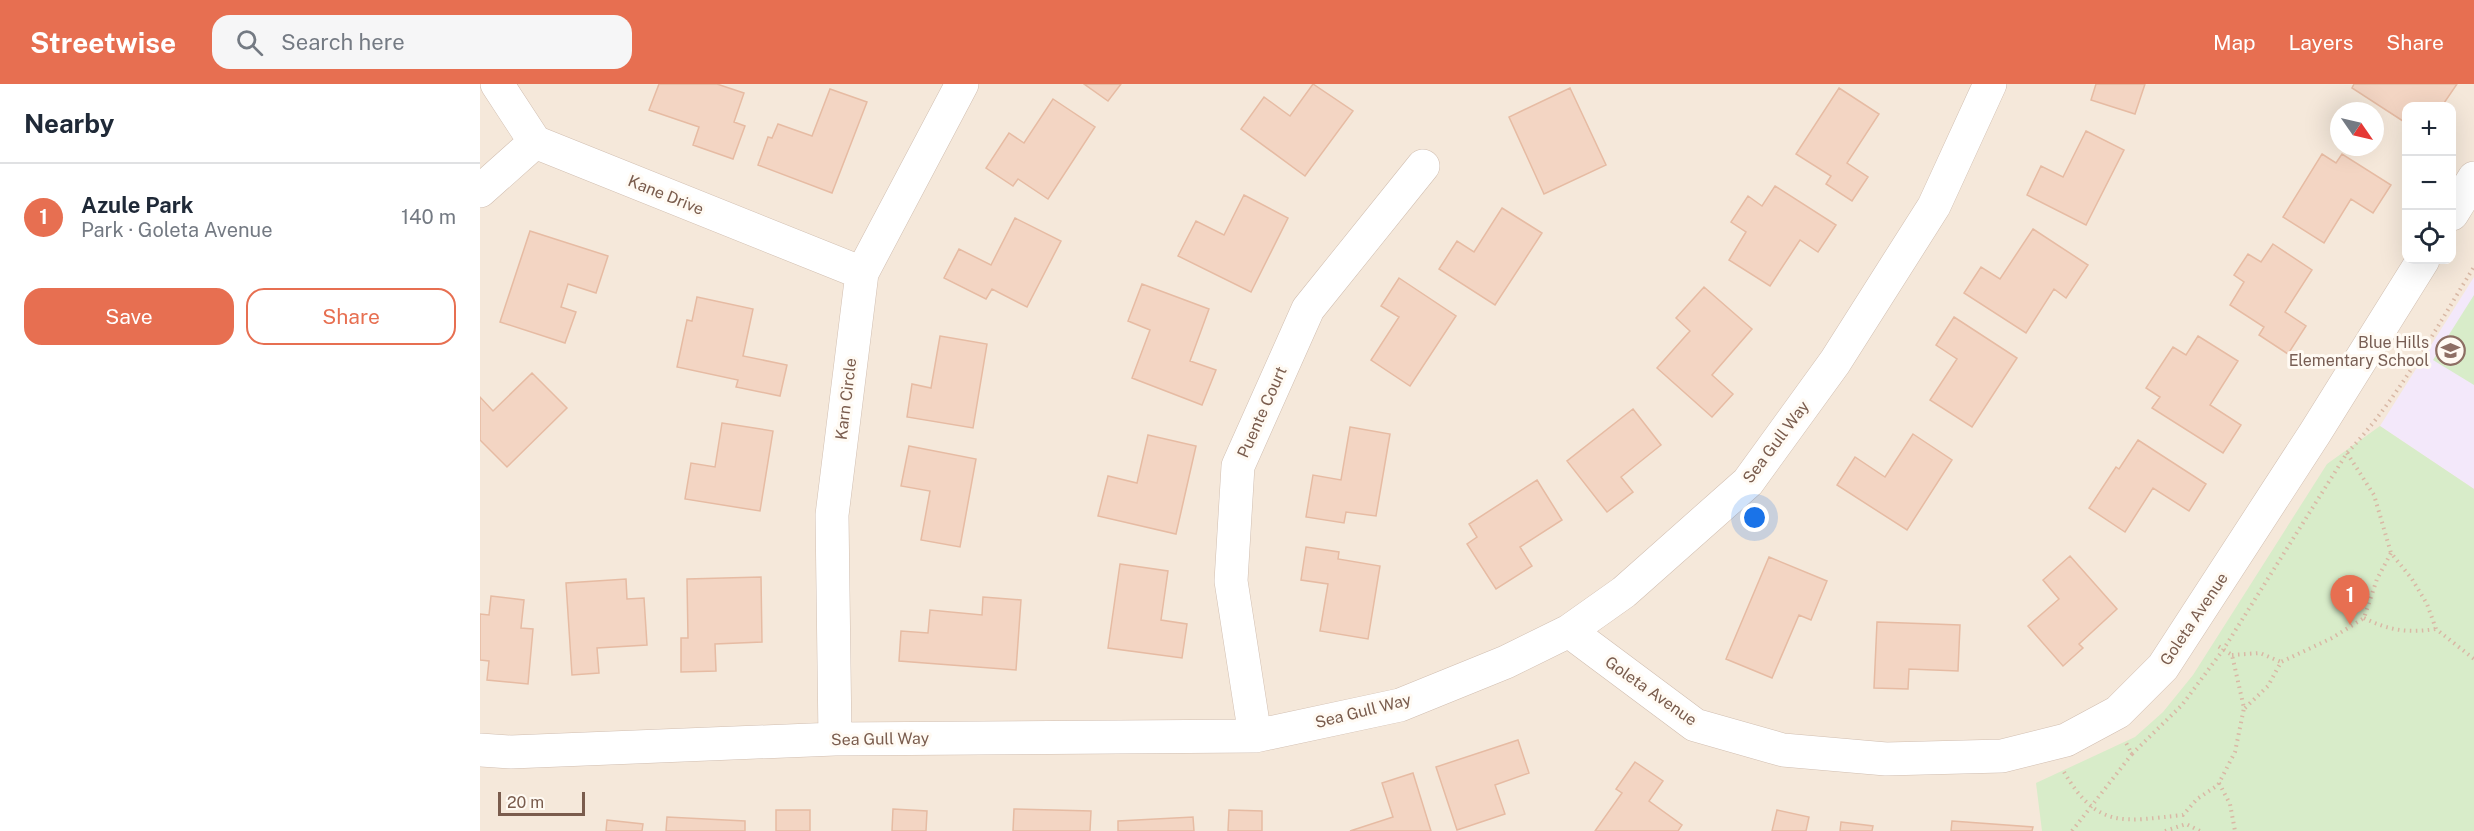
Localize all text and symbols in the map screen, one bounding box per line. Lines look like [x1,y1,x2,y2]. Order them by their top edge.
search box [212,15,632,69]
text: Streetwise [30,26,176,59]
icon: search [233,26,266,59]
text: Search here [281,29,405,55]
text: Map [2213,30,2256,55]
text: Layers [2289,30,2353,55]
text: Share [2386,30,2444,55]
north arrow [2330,102,2384,156]
map controls [2402,102,2456,264]
button: + [2402,102,2456,156]
text: Nearby [24,108,114,139]
button: − [2402,156,2456,210]
street label: Kane Drive [625,171,707,219]
text: Azule Park [81,192,194,218]
text: 1 [39,205,48,229]
text: 140 m [401,205,456,229]
button: locate [2402,210,2456,264]
text: Park · Goleta Avenue [81,218,273,242]
button: Save [24,288,234,345]
button: Share [246,288,456,345]
place label: Blue Hills Elementary School [2289,333,2429,370]
school or university icon: Blue Hills Elementary School [2434,335,2466,367]
street label: Karn Circle [832,357,860,441]
street label: Puente Court [1233,363,1291,461]
street label: Sea Gull Way [1739,397,1813,487]
your location [1740,503,1769,532]
street label: Goleta Avenue [2156,569,2232,669]
pin: 1 [2330,576,2370,625]
street label: Goleta Avenue [1601,652,1701,730]
street label: Sea Gull Way [1313,690,1413,732]
street label: Sea Gull Way [831,729,930,749]
scale bar [498,789,585,816]
text: 20 m [507,793,544,812]

